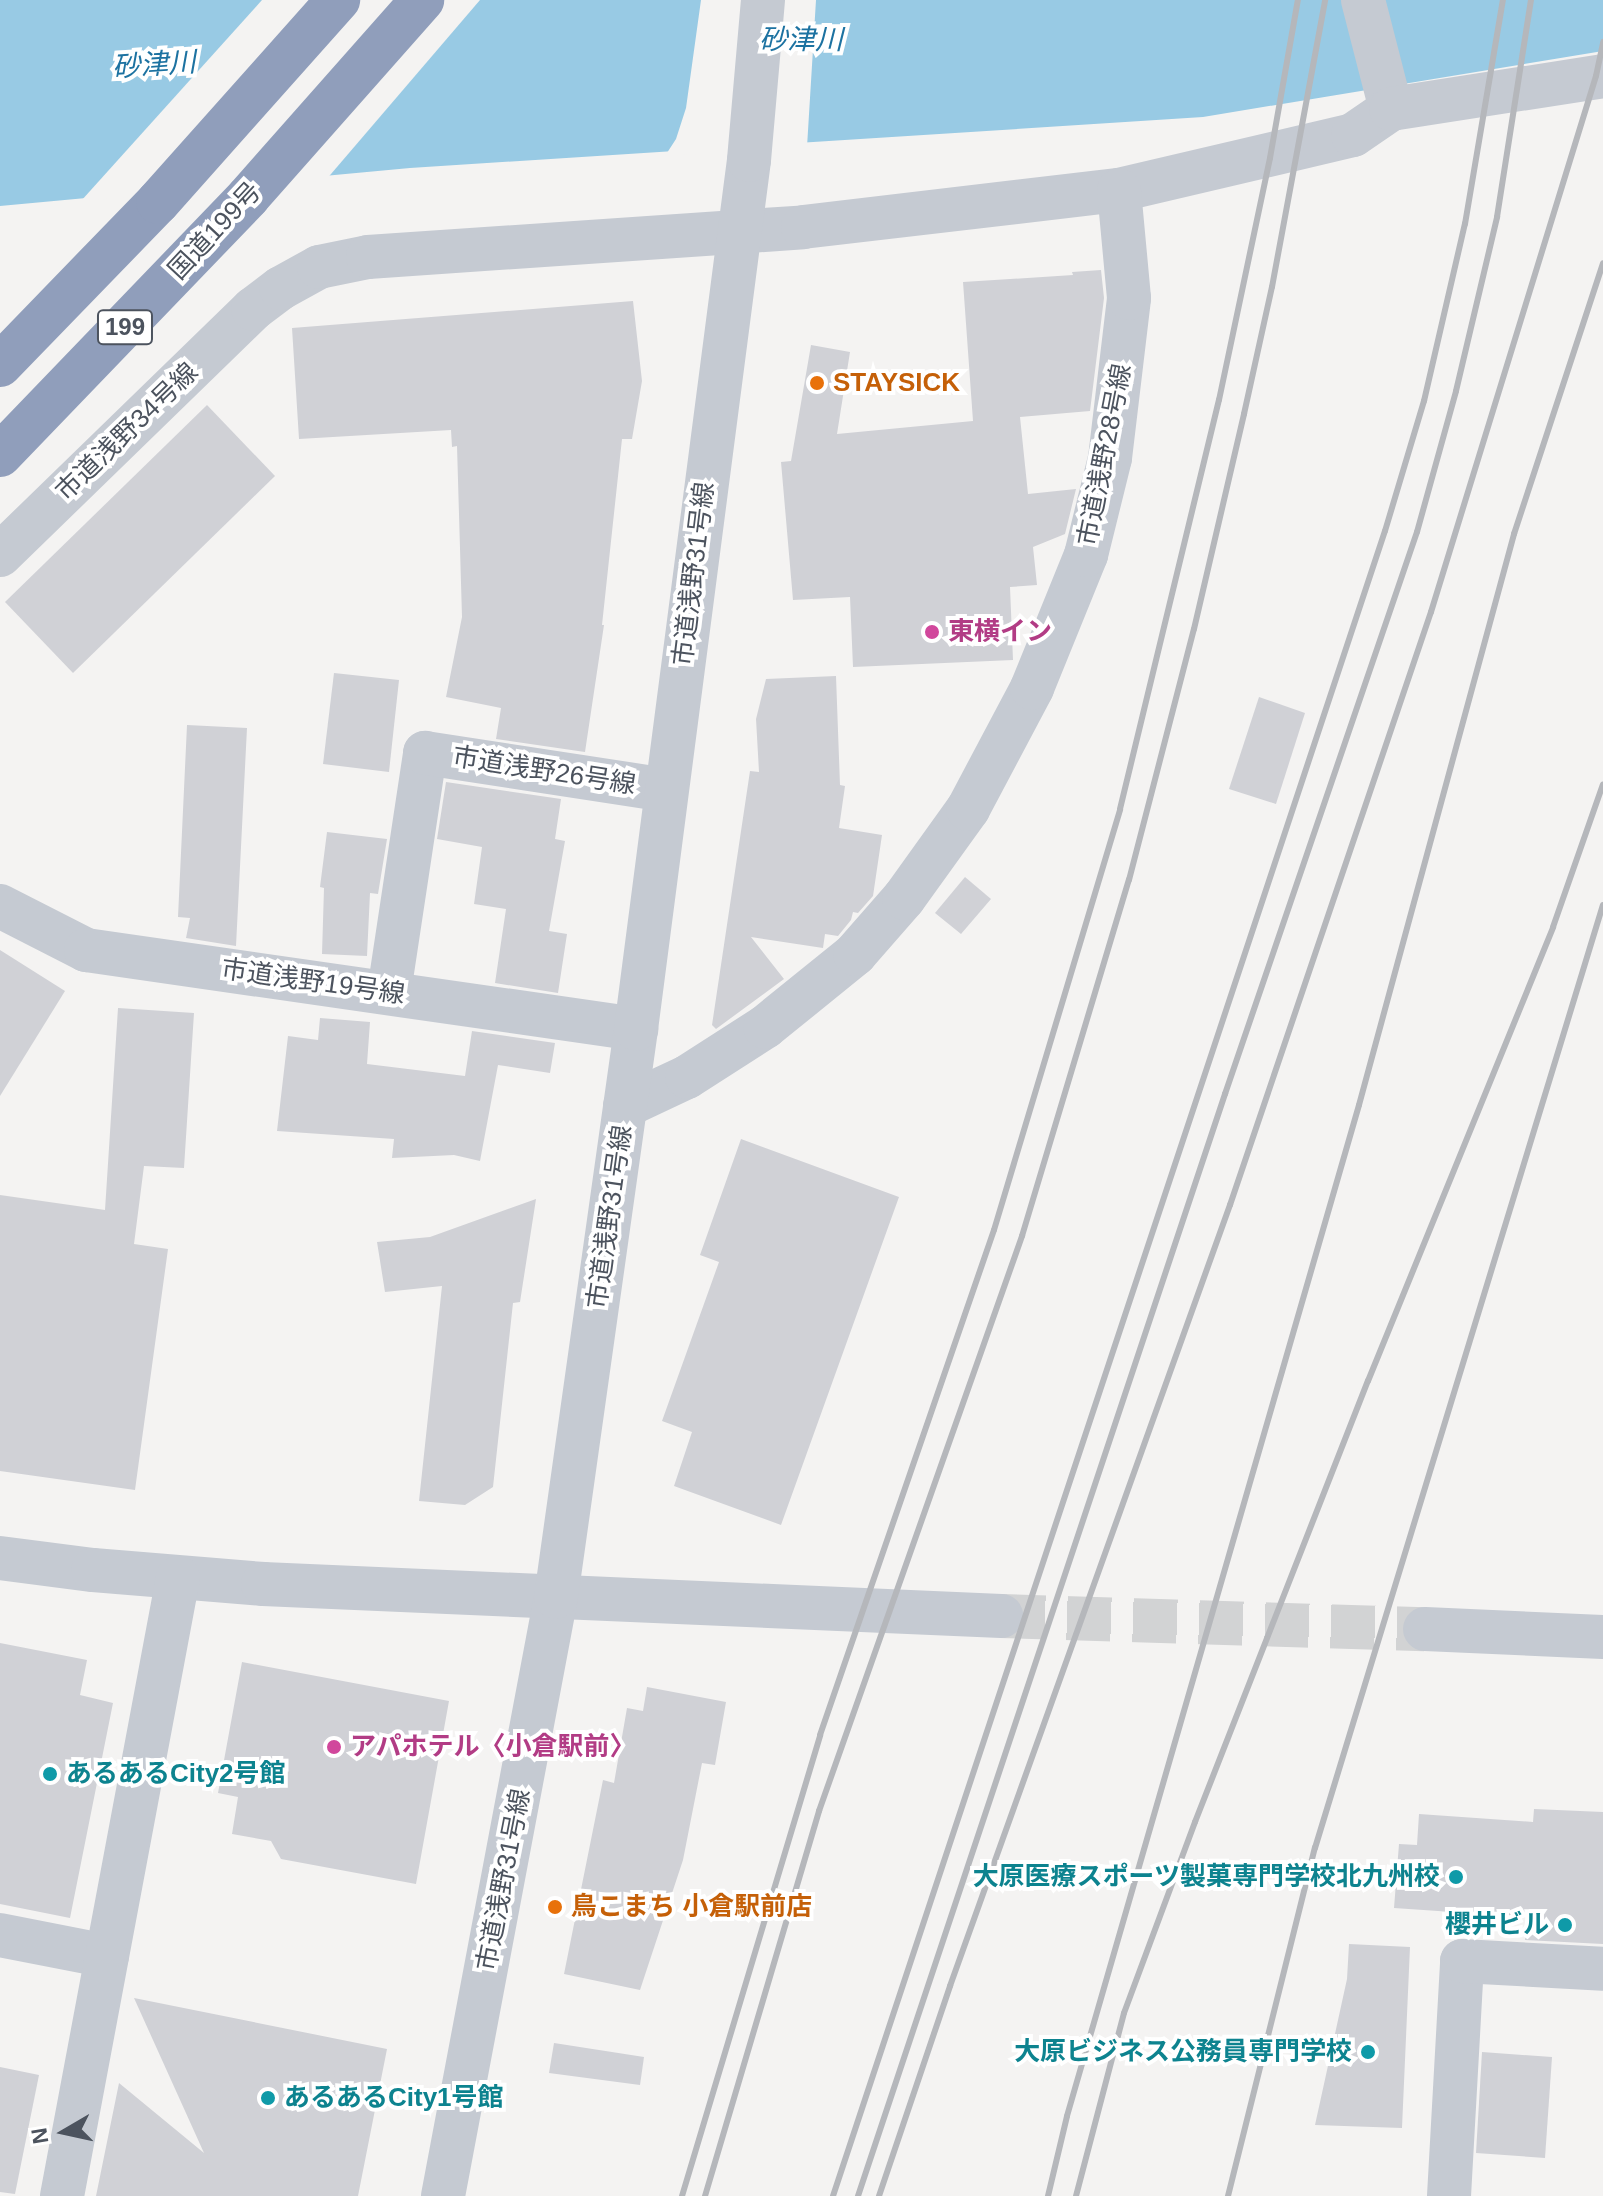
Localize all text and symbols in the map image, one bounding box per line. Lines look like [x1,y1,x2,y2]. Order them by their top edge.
water label: 砂津川 [759,23,843,57]
water label: 砂津川 [111,45,197,85]
street label: 国道199号 [162,176,268,286]
road number: 199 [95,307,155,347]
street label: 市道浅野34号線 [50,357,204,507]
street label: 市道浅野28号線 [1072,361,1138,549]
place label: STAYSICK [833,367,960,399]
marker: STAYSICK [808,374,826,392]
street label: 市道浅野31号線 [667,480,721,668]
place label: 東横イン [948,616,1052,648]
marker: 東横イン [923,623,941,641]
street label: 市道浅野26号線 [450,741,638,801]
street label: 市道浅野19号線 [219,954,407,1010]
street label: 市道浅野31号線 [582,1123,638,1311]
place label: アパホテル〈小倉駅前〉 [350,1731,636,1763]
marker: アパホテル〈小倉駅前〉 [325,1738,343,1756]
place label: あるあるCity2号館 [66,1758,286,1790]
marker: あるあるCity2号館 [41,1765,59,1783]
street label: 市道浅野31号線 [471,1786,537,1974]
place label: 大原医療スポーツ製菓専門学校北九州校 [972,1861,1440,1893]
marker: 大原医療スポーツ製菓専門学校北九州校 [1447,1868,1465,1886]
place label: 鳥こまち 小倉駅前店 [571,1891,812,1923]
marker: 鳥こまち 小倉駅前店 [546,1898,564,1916]
place label: 櫻井ビル [1445,1909,1549,1941]
marker: 櫻井ビル [1556,1916,1574,1934]
place label: 大原ビジネス公務員専門学校 [1014,2036,1352,2068]
marker: 大原ビジネス公務員専門学校 [1359,2043,1377,2061]
place label: あるあるCity1号館 [284,2082,504,2114]
marker: あるあるCity1号館 [259,2089,277,2107]
north arrow [24,2092,104,2172]
text: N [26,2126,53,2146]

